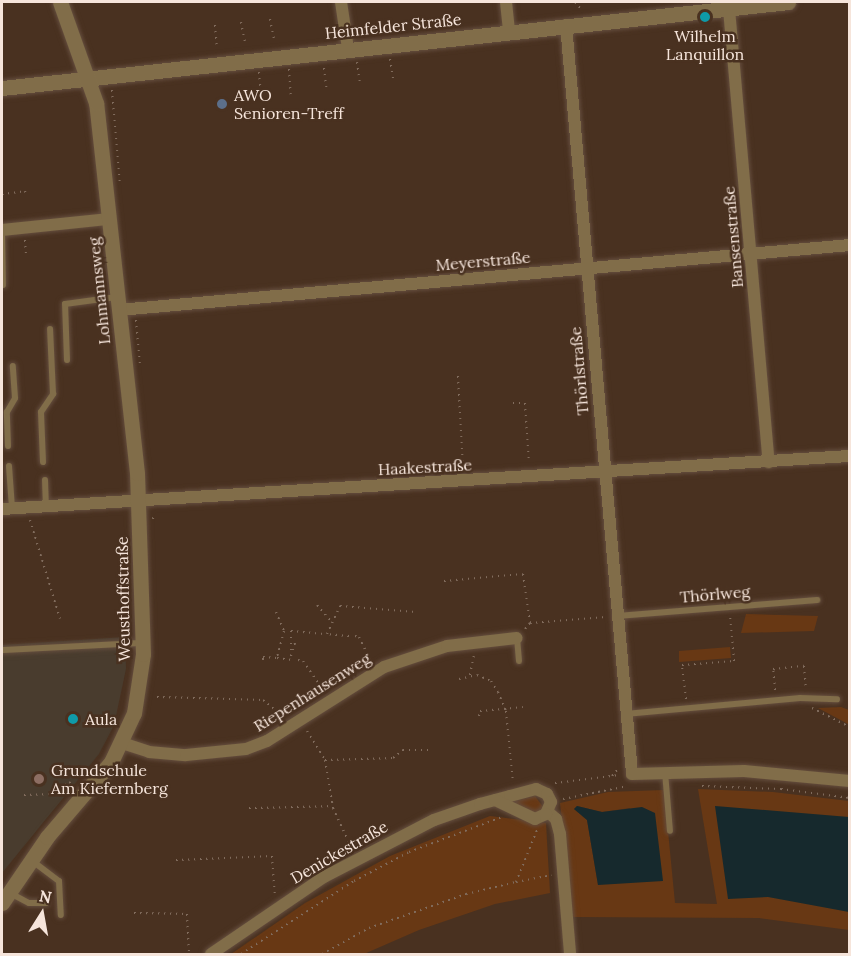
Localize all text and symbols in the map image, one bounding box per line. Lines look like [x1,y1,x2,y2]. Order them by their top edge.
street label: Heimfelder Straße [324,9,462,43]
marker: Wilhelm Lanquillon [698,10,712,24]
place label: Wilhelm Lanquillon [666,26,744,64]
place label: AWO Senioren-Treff [234,85,344,123]
marker: AWO Senioren-Treff [215,97,229,111]
street label: Bansenstraße [719,185,747,289]
street label: Lohmannsweg [84,236,114,346]
street label: Meyerstraße [435,247,531,275]
street label: Thörlstraße [566,326,592,416]
street label: Haakestraße [377,455,473,479]
street label: Weusthoffstraße [112,536,134,662]
street label: Thörlweg [679,581,751,607]
street label: Riepenhausenweg [250,648,374,736]
place label: Aula [85,709,117,729]
marker: Aula [66,712,80,726]
place label: Grundschule Am Kiefernberg [51,760,168,798]
marker: Grundschule Am Kiefernberg [32,772,46,786]
street label: Denickestraße [287,817,391,887]
north arrow [12,884,72,944]
text: N [37,885,53,907]

